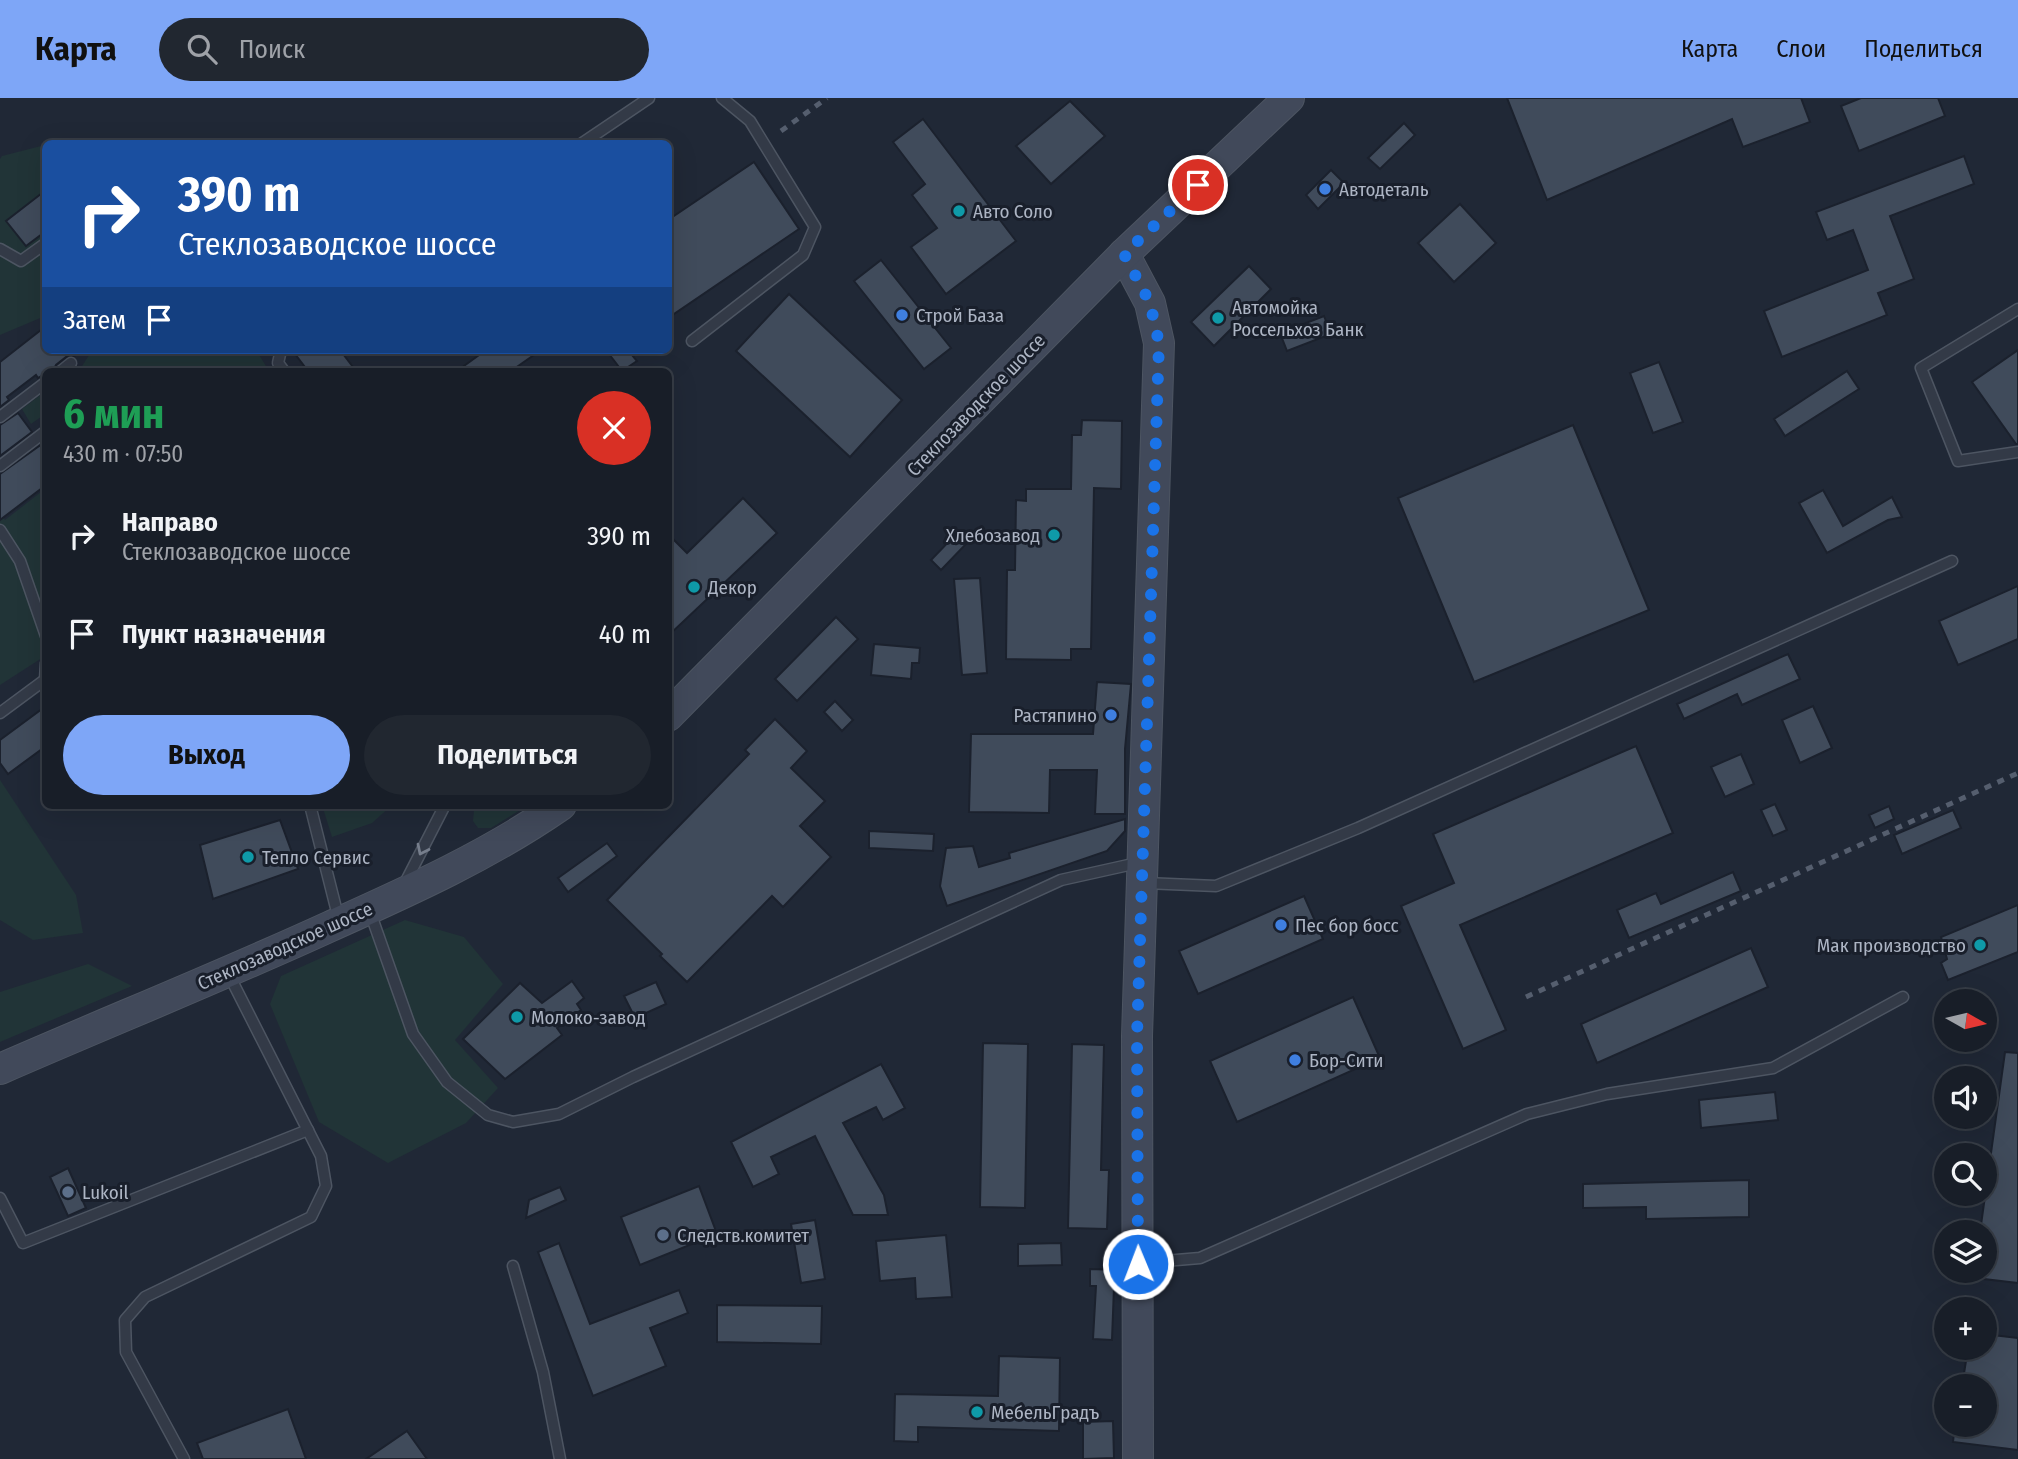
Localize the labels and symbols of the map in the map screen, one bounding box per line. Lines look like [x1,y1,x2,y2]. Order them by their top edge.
pin [1168,155,1228,215]
place label: Автодеталь [1339,178,1429,201]
marker: Автодеталь [1317,181,1333,197]
place label: Авто Соло [973,200,1053,223]
marker: Авто Соло [951,203,967,219]
place label: Автомойка Россельхоз Банк [1232,296,1364,341]
place label: Строй База [916,304,1004,327]
marker: Строй База [894,307,910,323]
marker: Автомойка Россельхоз Банк [1210,310,1226,326]
street label: Стеклозаводское шоссе [902,329,1050,481]
place label: Хлебозавод [946,524,1040,547]
marker: Хлебозавод [1046,527,1062,543]
place label: Декор [707,576,757,599]
marker: Декор [686,579,702,595]
place label: Растяпино [1013,704,1097,727]
marker: Растяпино [1103,707,1119,723]
one-way arrow [416,843,430,855]
place label: Тепло Сервис [262,846,370,869]
marker: Тепло Сервис [240,849,256,865]
street label: Стеклозаводское шоссе [194,897,376,995]
place label: Пес бор босс [1295,914,1399,937]
marker: Пес бор босс [1273,917,1289,933]
place label: Мак производство [1817,934,1966,957]
marker: Мак производство [1972,937,1988,953]
north arrow [1934,989,1997,1052]
place label: Молоко-завод [531,1006,646,1029]
marker: Молоко-завод [509,1009,525,1025]
place label: Бор-Сити [1309,1049,1384,1072]
marker: Бор-Сити [1287,1052,1303,1068]
place label: Lukoil [82,1181,129,1204]
marker: Lukoil [60,1184,76,1200]
place label: Следств.комитет [677,1224,809,1247]
marker: Следств.комитет [655,1227,671,1243]
position arrow [1101,1227,1175,1301]
place label: МебельГрадъ [991,1401,1099,1424]
marker: МебельГрадъ [969,1404,985,1420]

